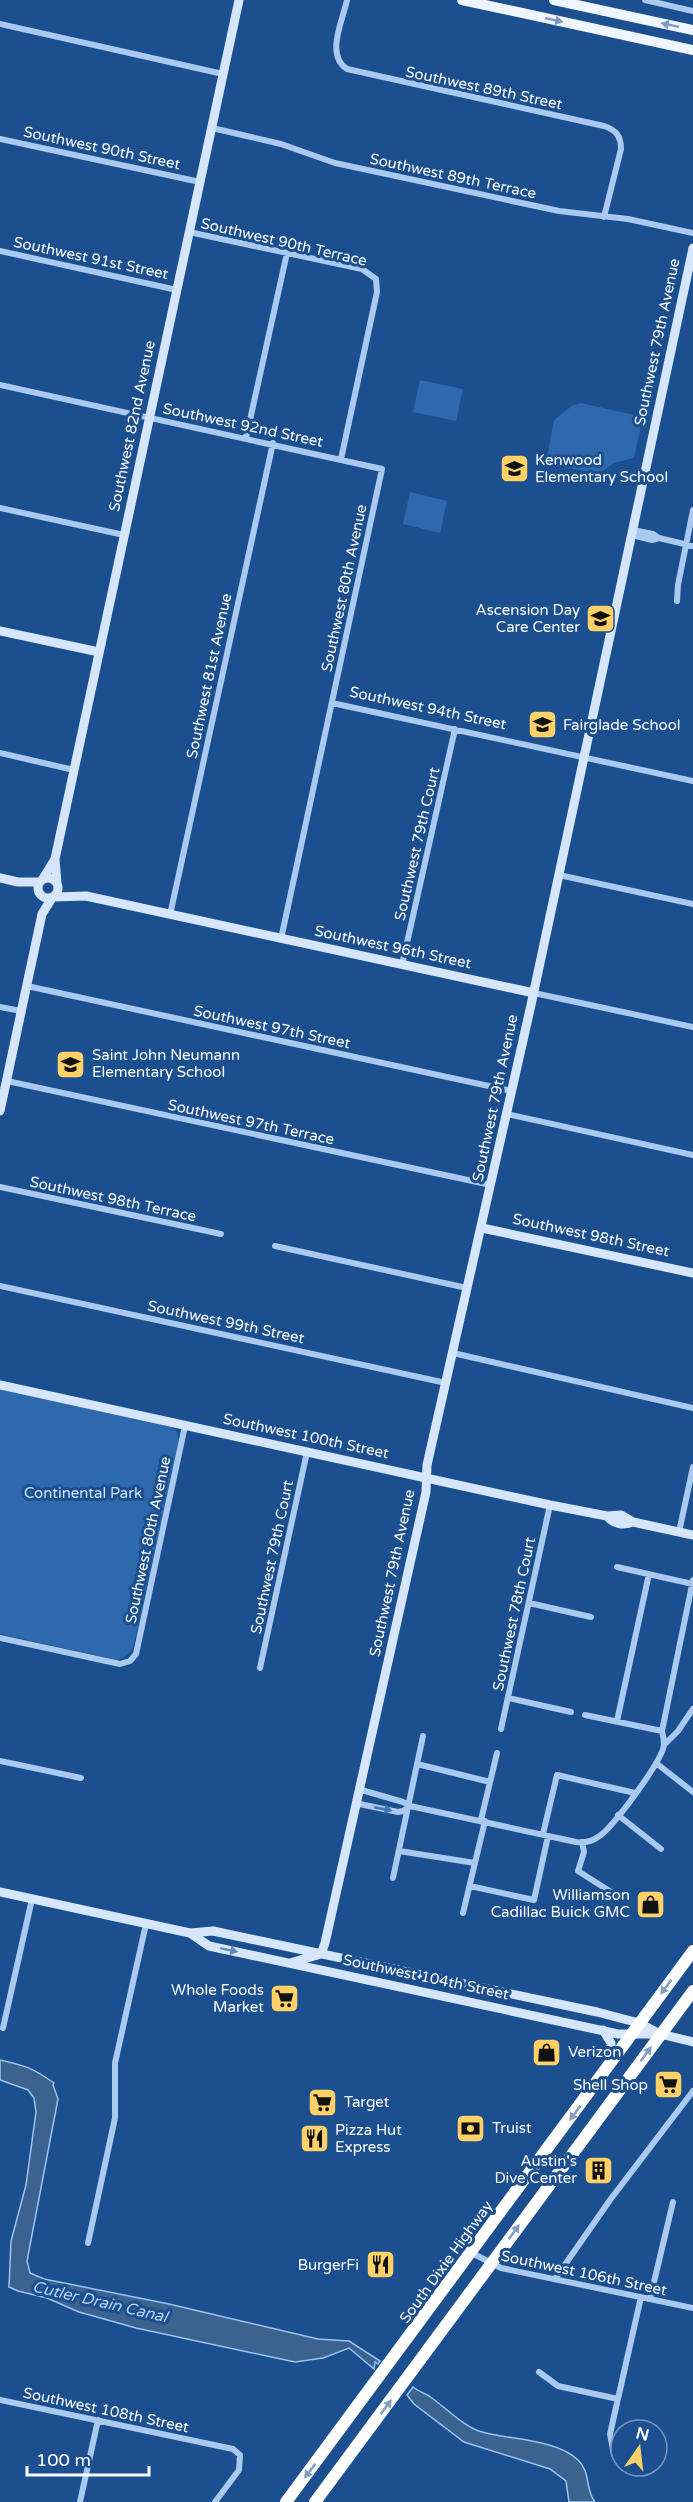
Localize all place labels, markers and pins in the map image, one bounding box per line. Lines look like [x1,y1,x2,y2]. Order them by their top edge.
place label: Kenwood Elementary School [535,451,668,486]
school or university icon: Kenwood Elementary School [498,453,530,485]
place label: Ascension Day Care Center [475,601,580,636]
school or university icon: Ascension Day Care Center [585,603,617,635]
school or university icon: Fairglade School [526,709,558,741]
place label: Fairglade School [563,716,681,734]
place label: Saint John Neumann Elementary School [92,1046,240,1081]
school or university icon: Saint John Neumann Elementary School [55,1048,87,1080]
place label: Williamson Cadillac Buick GMC [491,1886,630,1921]
shop icon: Williamson Cadillac Buick GMC [635,1888,667,1920]
place label: Whole Foods Market [171,1981,264,2016]
supermarket icon: Whole Foods Market [269,1983,301,2015]
shop icon: Verizon [531,2036,563,2068]
place label: Verizon [568,2043,621,2061]
supermarket icon: Shell Shop [653,2069,685,2101]
place label: Shell Shop [573,2076,648,2094]
supermarket icon: Target [307,2086,339,2118]
place label: Target [344,2093,390,2111]
bank icon: Truist [455,2112,487,2144]
place label: Truist [492,2119,532,2137]
place label: Pizza Hut Express [335,2121,402,2156]
restaurant icon: Pizza Hut Express [298,2123,330,2155]
place label: Austin's Dive Center [494,2152,577,2187]
building icon: Austin's Dive Center [582,2154,614,2186]
restaurant icon: BurgerFi [364,2249,396,2281]
place label: BurgerFi [298,2256,359,2274]

